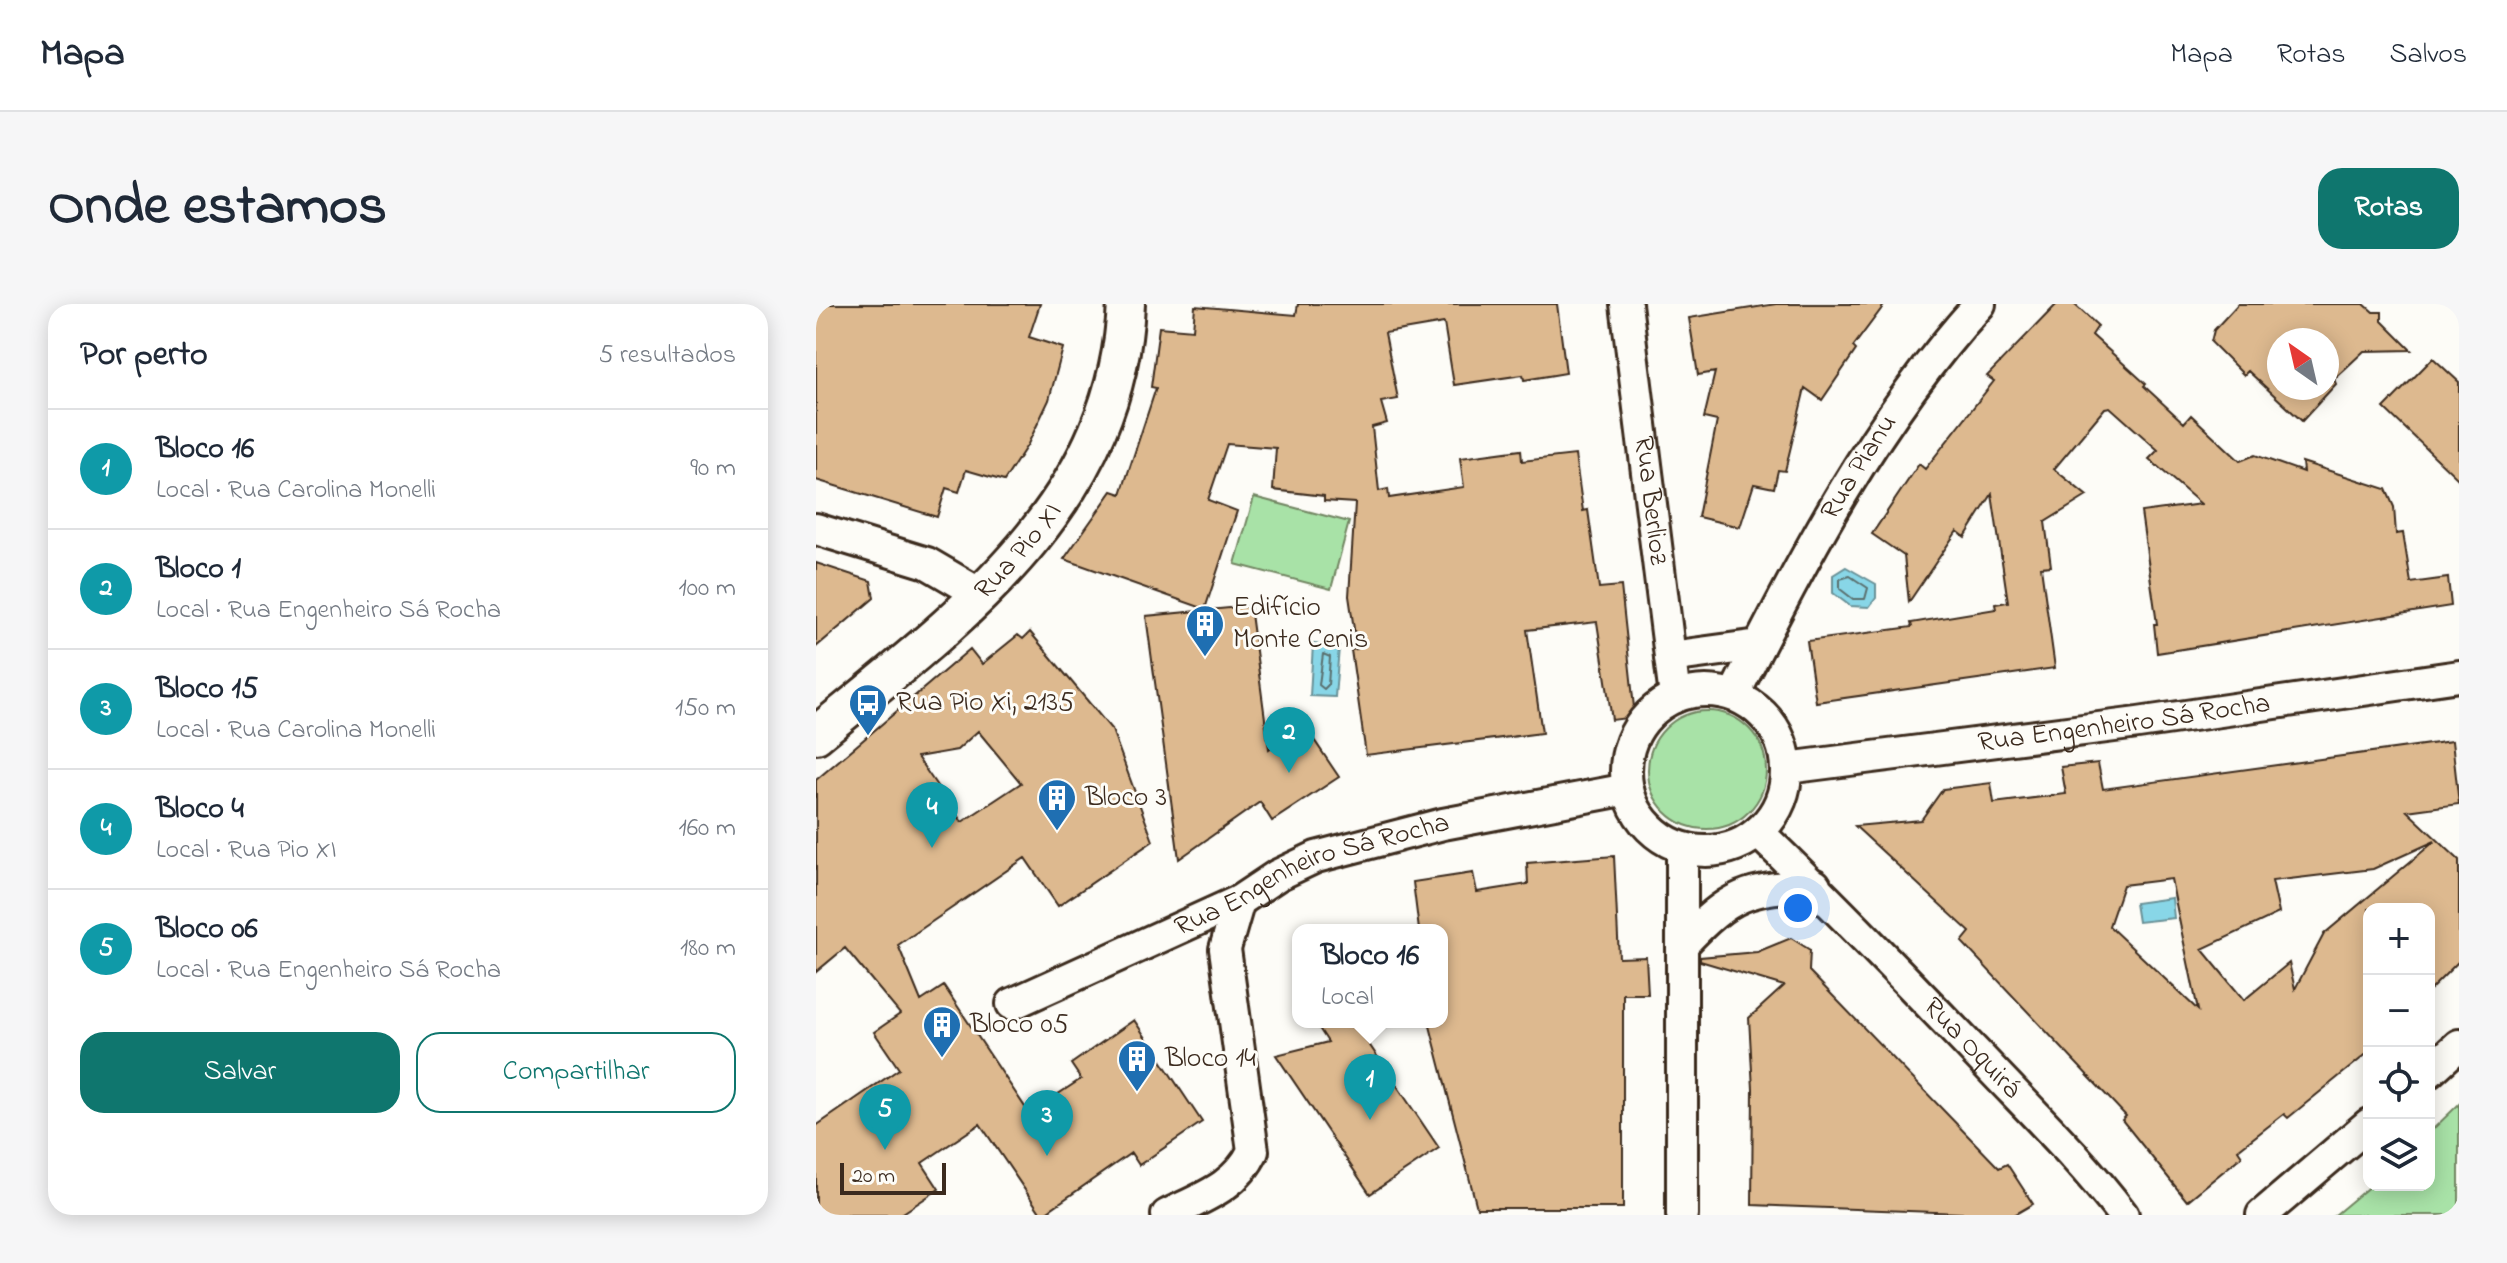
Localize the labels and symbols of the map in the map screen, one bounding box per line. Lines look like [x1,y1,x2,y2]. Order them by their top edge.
north arrow [2267,328,2339,400]
street label: Rua Pianu [1810,406,1908,528]
street label: Rua Berlioz [1622,434,1679,568]
street label: Rua Pio XI [965,494,1073,610]
place label: Edifício Monte Cenis [1233,588,1368,661]
building icon: Edifício Monte Cenis [1184,603,1226,658]
bus stop icon: Rua Pio Xi, 2135 [847,682,889,737]
place label: Rua Pio Xi, 2135 [896,683,1074,724]
street label: Rua Engenheiro Sá Rocha [1976,683,2273,764]
pin: 2 [1263,707,1315,773]
building icon: Bloco 3 [1036,777,1078,832]
place label: Bloco 3 [1084,778,1167,819]
pin: 4 [906,782,958,848]
street label: Rua Engenheiro Sá Rocha [1168,803,1454,948]
your location [1778,888,1818,928]
street label: Rua Oquirá [1913,988,2031,1109]
building icon: Bloco 05 [921,1004,963,1059]
place label: Bloco 05 [969,1005,1069,1046]
building icon: Bloco 14 [1116,1038,1158,1093]
place label: Bloco 14 [1164,1039,1256,1080]
pin: 1 [1344,1054,1396,1120]
pin: 5 [859,1084,911,1150]
pin: 3 [1021,1090,1073,1156]
scale bar [840,1159,946,1195]

